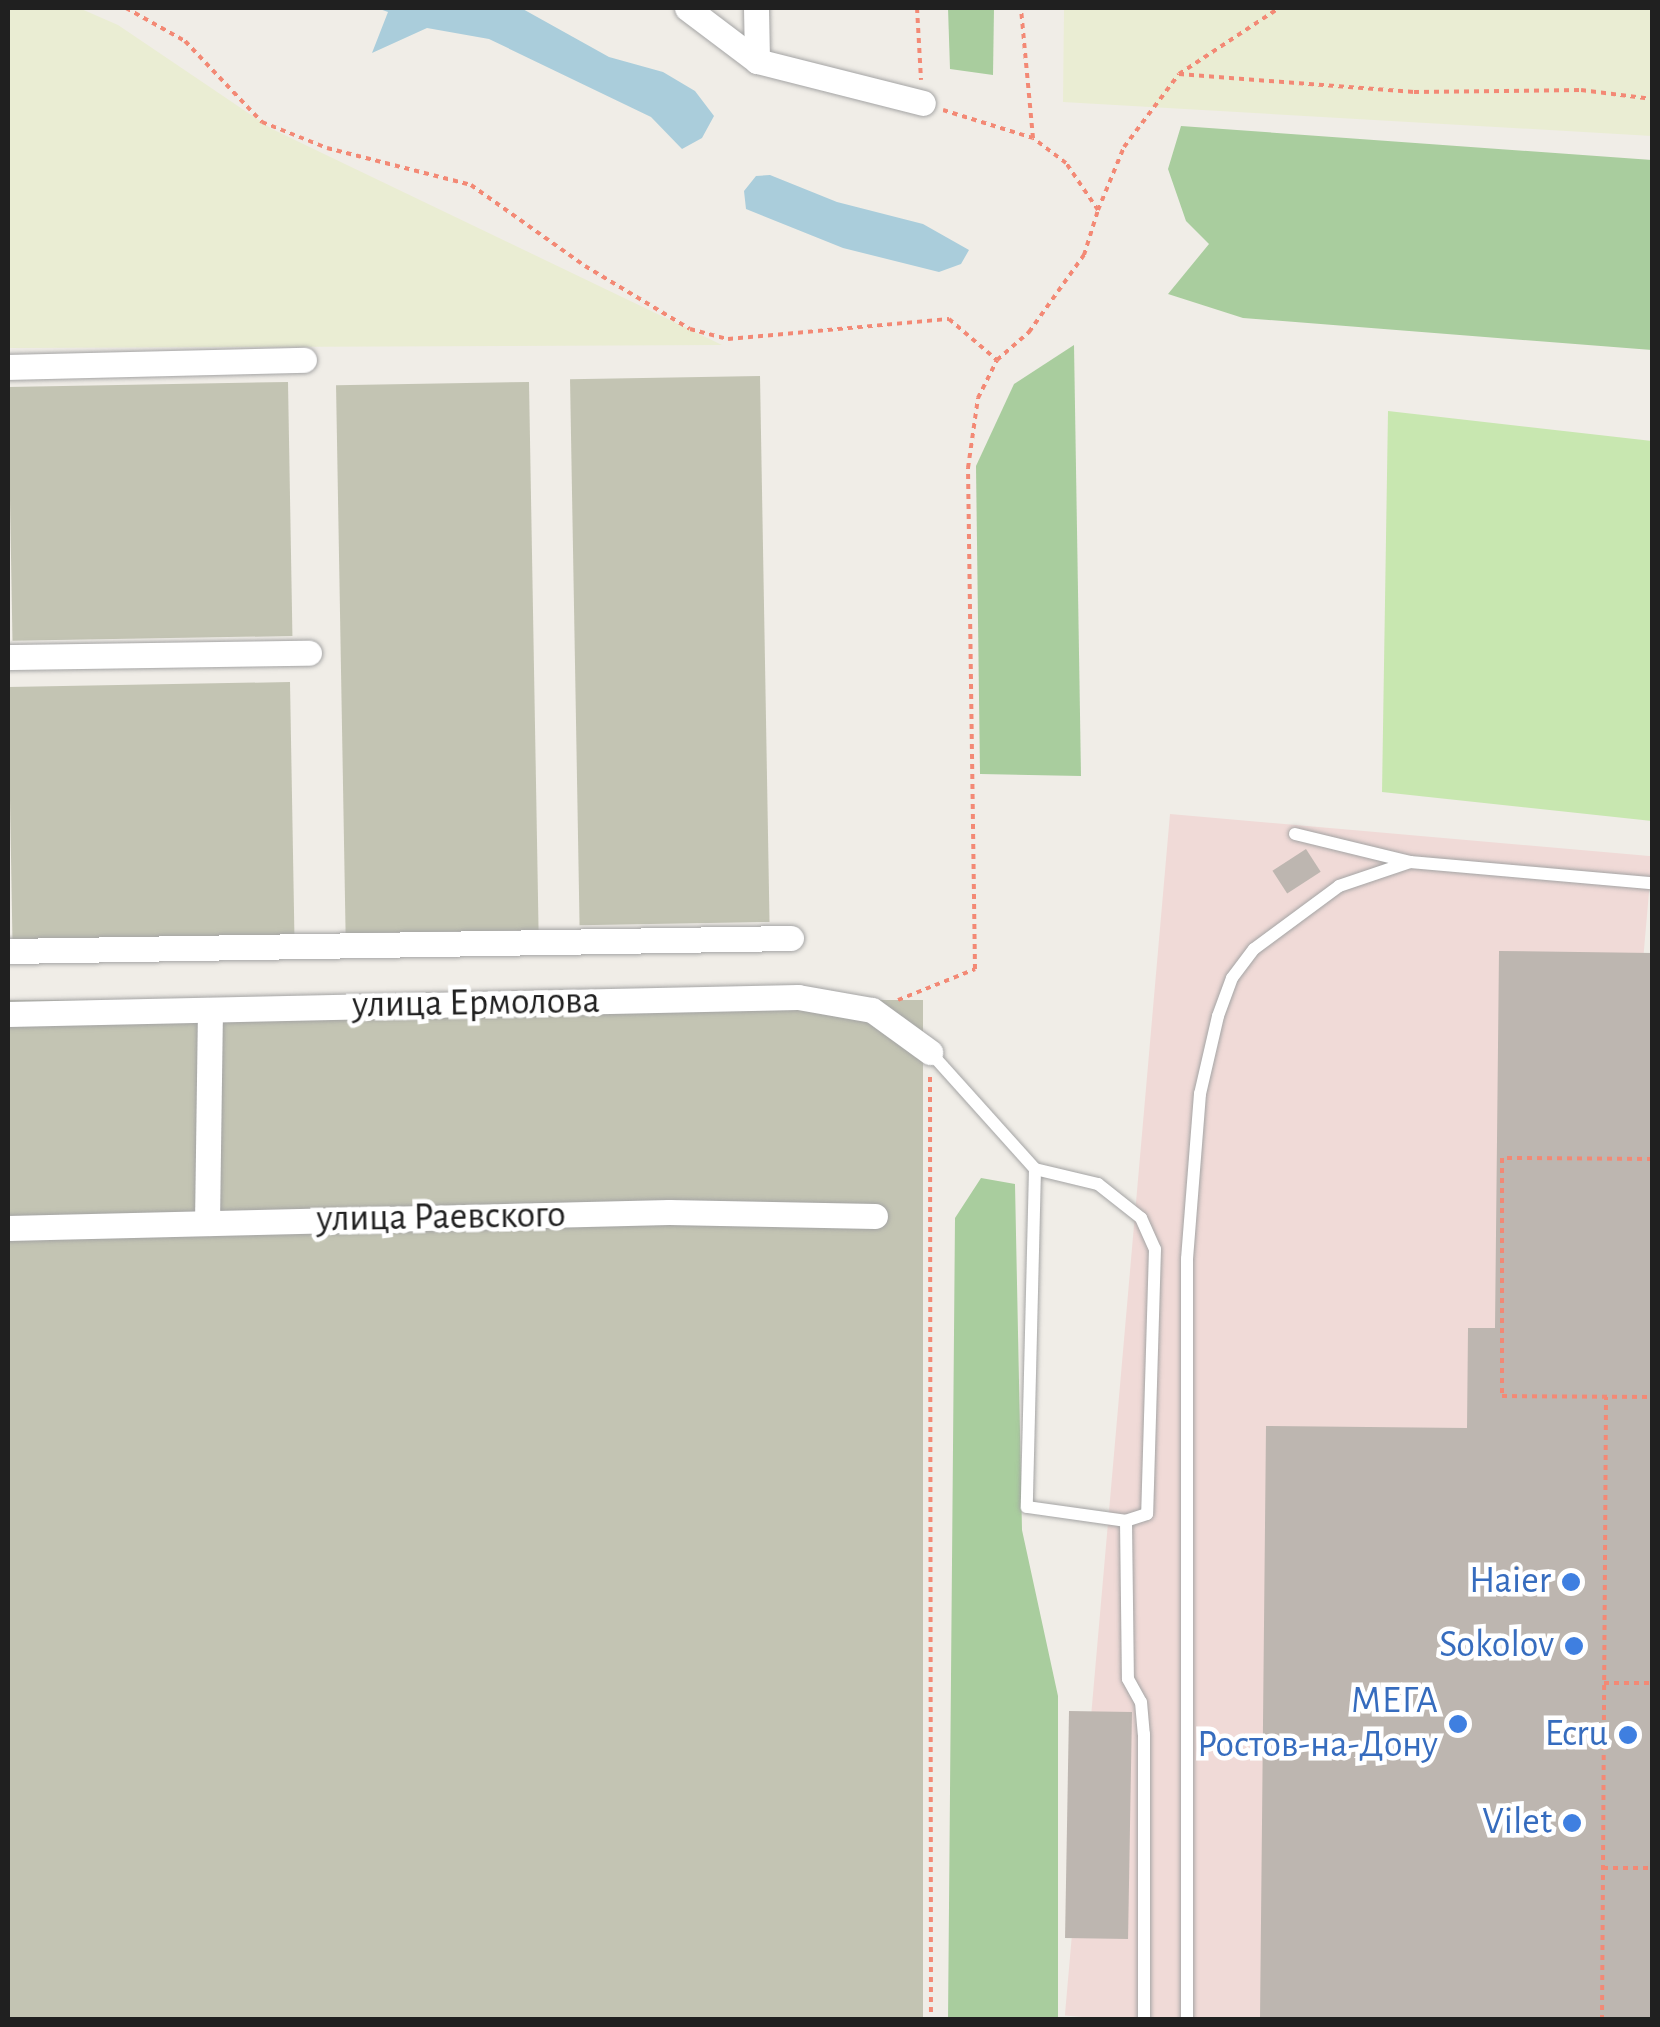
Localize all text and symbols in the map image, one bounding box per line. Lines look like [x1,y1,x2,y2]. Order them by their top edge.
street label: улица Ермолова [352,979,600,1029]
street label: улица Раевского [316,1193,566,1243]
place label: Haier [1469,1559,1551,1605]
marker: Haier [1560,1571,1582,1593]
place label: Sokolov [1439,1623,1554,1669]
marker: Sokolov [1563,1635,1585,1657]
place label: МЕГА Ростов-на-Дону [1197,1679,1438,1768]
place label: Ecru [1545,1712,1608,1758]
marker: МЕГА Ростов-на-Дону [1447,1713,1469,1735]
marker: Ecru [1617,1724,1639,1746]
place label: Vilet [1482,1800,1552,1846]
marker: Vilet [1561,1812,1583,1834]

